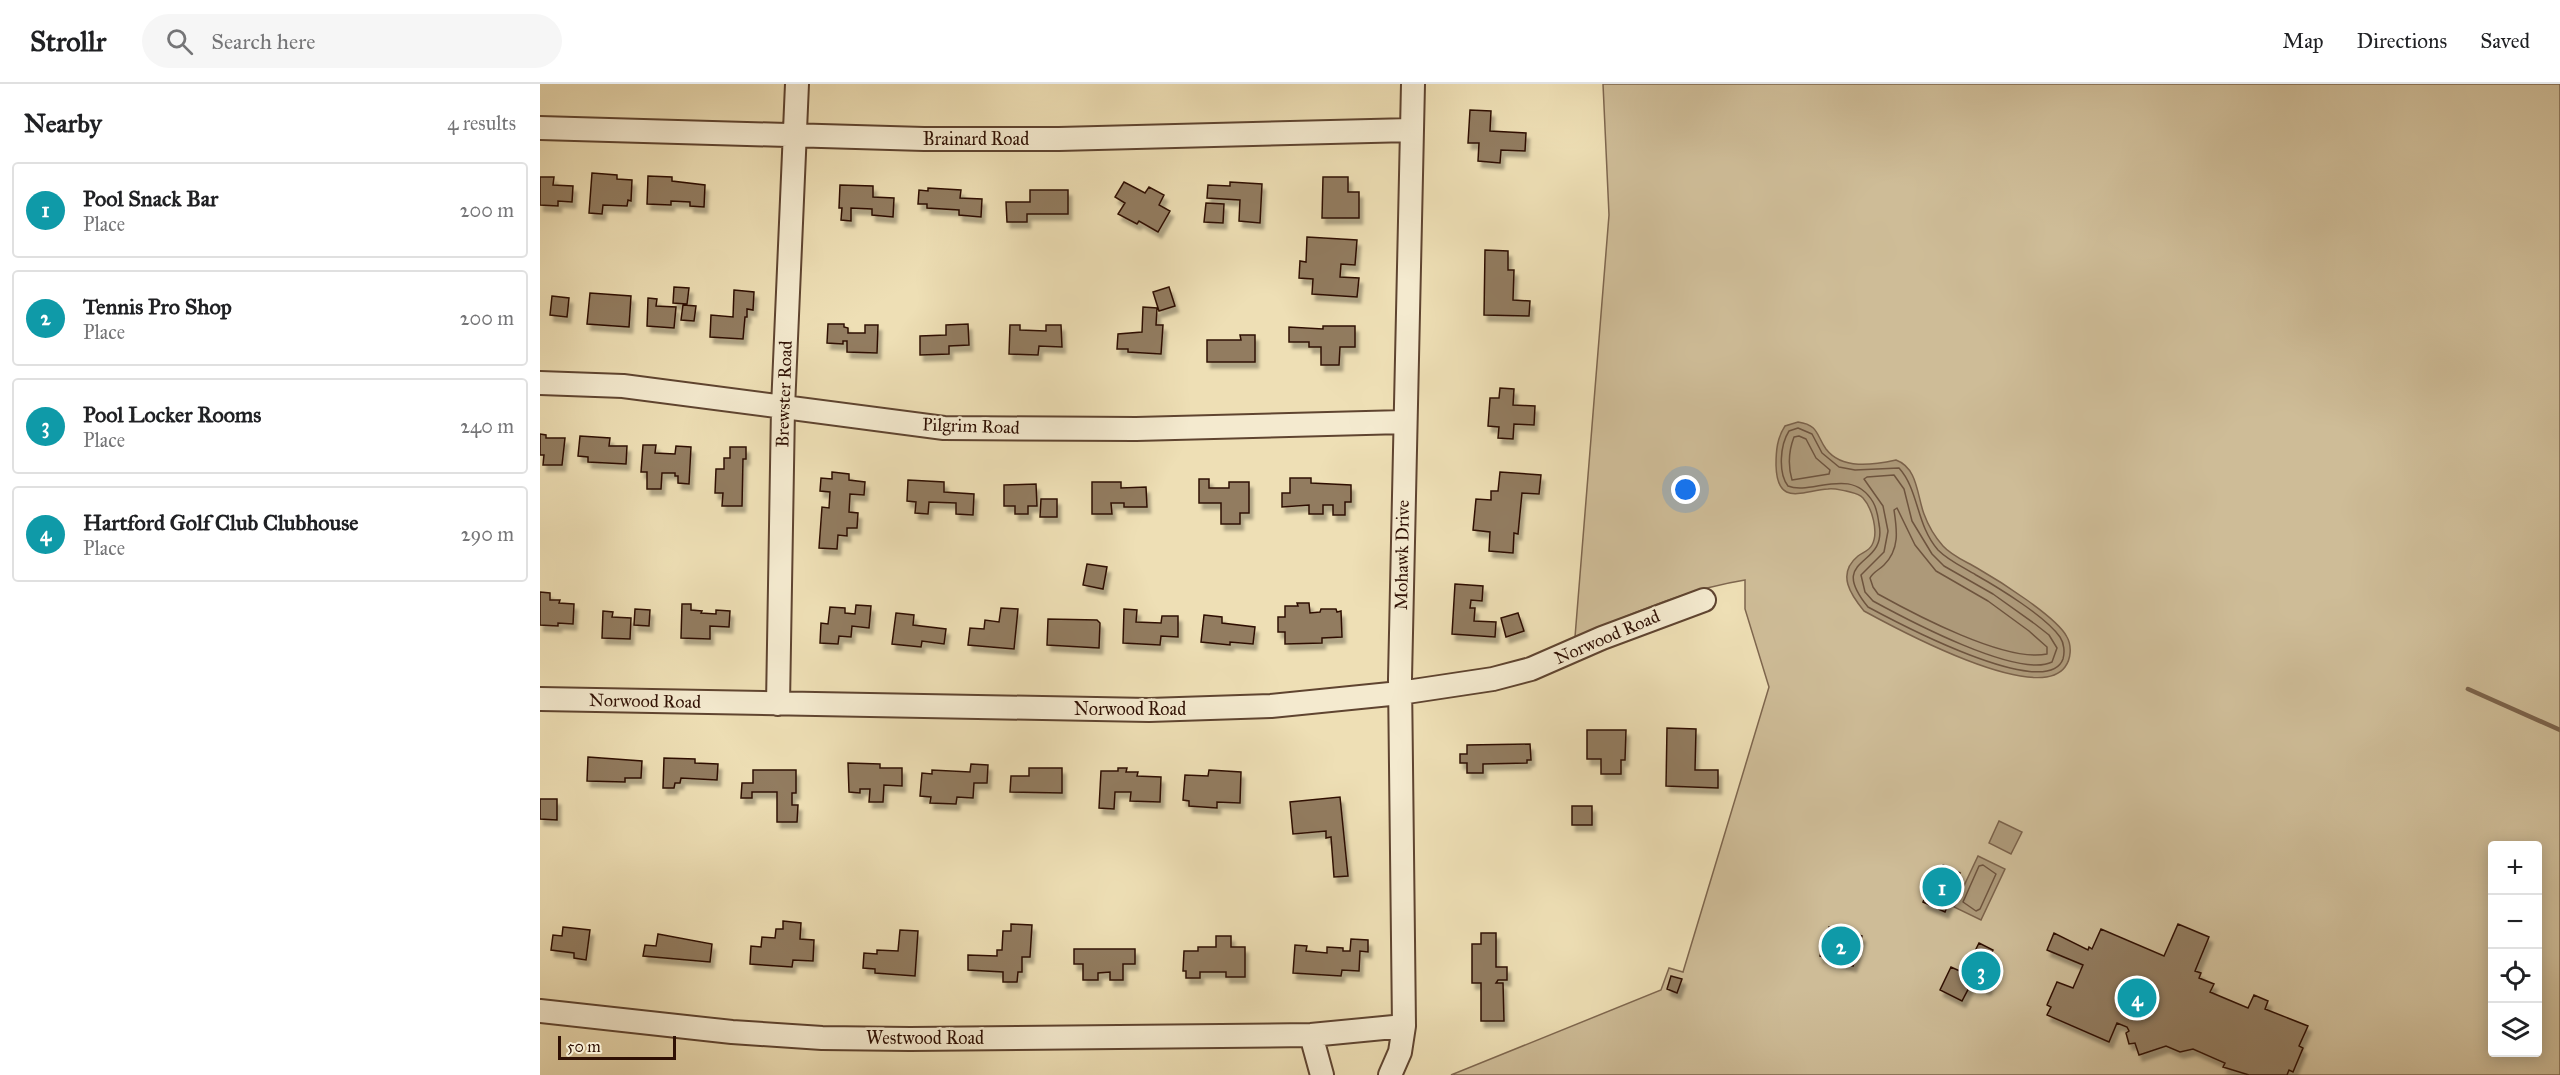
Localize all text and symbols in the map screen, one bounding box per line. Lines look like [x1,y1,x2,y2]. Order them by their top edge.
search box [142,14,562,68]
text: Strollr [30,24,106,59]
icon: search [163,25,196,58]
text: Search here [211,28,315,55]
text: Map [2283,28,2324,54]
text: Directions [2357,28,2447,54]
text: Saved [2480,28,2530,54]
text: Nearby [24,107,102,139]
text: 4 results [447,111,516,135]
street label: Brainard Road [923,128,1029,150]
text: Pool Snack Bar [83,185,218,212]
text: 1 [42,198,49,222]
text: 200 m [460,198,514,222]
text: Place [83,212,125,236]
text: Tennis Pro Shop [83,293,232,320]
text: 2 [41,306,50,330]
text: 200 m [460,306,514,330]
text: Place [83,320,125,344]
street label: Brewster Road [771,340,797,448]
text: Pool Locker Rooms [83,401,261,428]
street label: Pilgrim Road [922,413,1020,440]
text: 3 [42,414,50,438]
text: 240 m [460,414,514,438]
text: Place [83,428,125,452]
your location [1671,475,1700,504]
street label: Mohawk Drive [1390,500,1414,610]
text: Hartford Golf Club Clubhouse [83,509,358,536]
text: 4 [40,522,51,546]
text: 290 m [461,522,514,546]
text: Place [83,536,125,560]
street label: Norwood Road [1551,605,1663,669]
street label: Norwood Road [589,689,701,713]
street label: Norwood Road [1074,698,1186,720]
map controls [2488,841,2542,1057]
button: + [2488,841,2542,895]
pin: 1 [1922,864,1962,910]
button: − [2488,895,2542,949]
pin: 2 [1822,924,1860,968]
pin: 3 [1962,948,2000,994]
button: locate [2488,949,2542,1003]
pin: 4 [2118,976,2156,1020]
button: layers [2488,1003,2542,1057]
street label: Westwood Road [866,1027,984,1049]
scale bar [558,1033,676,1060]
text: 50 m [567,1037,601,1056]

